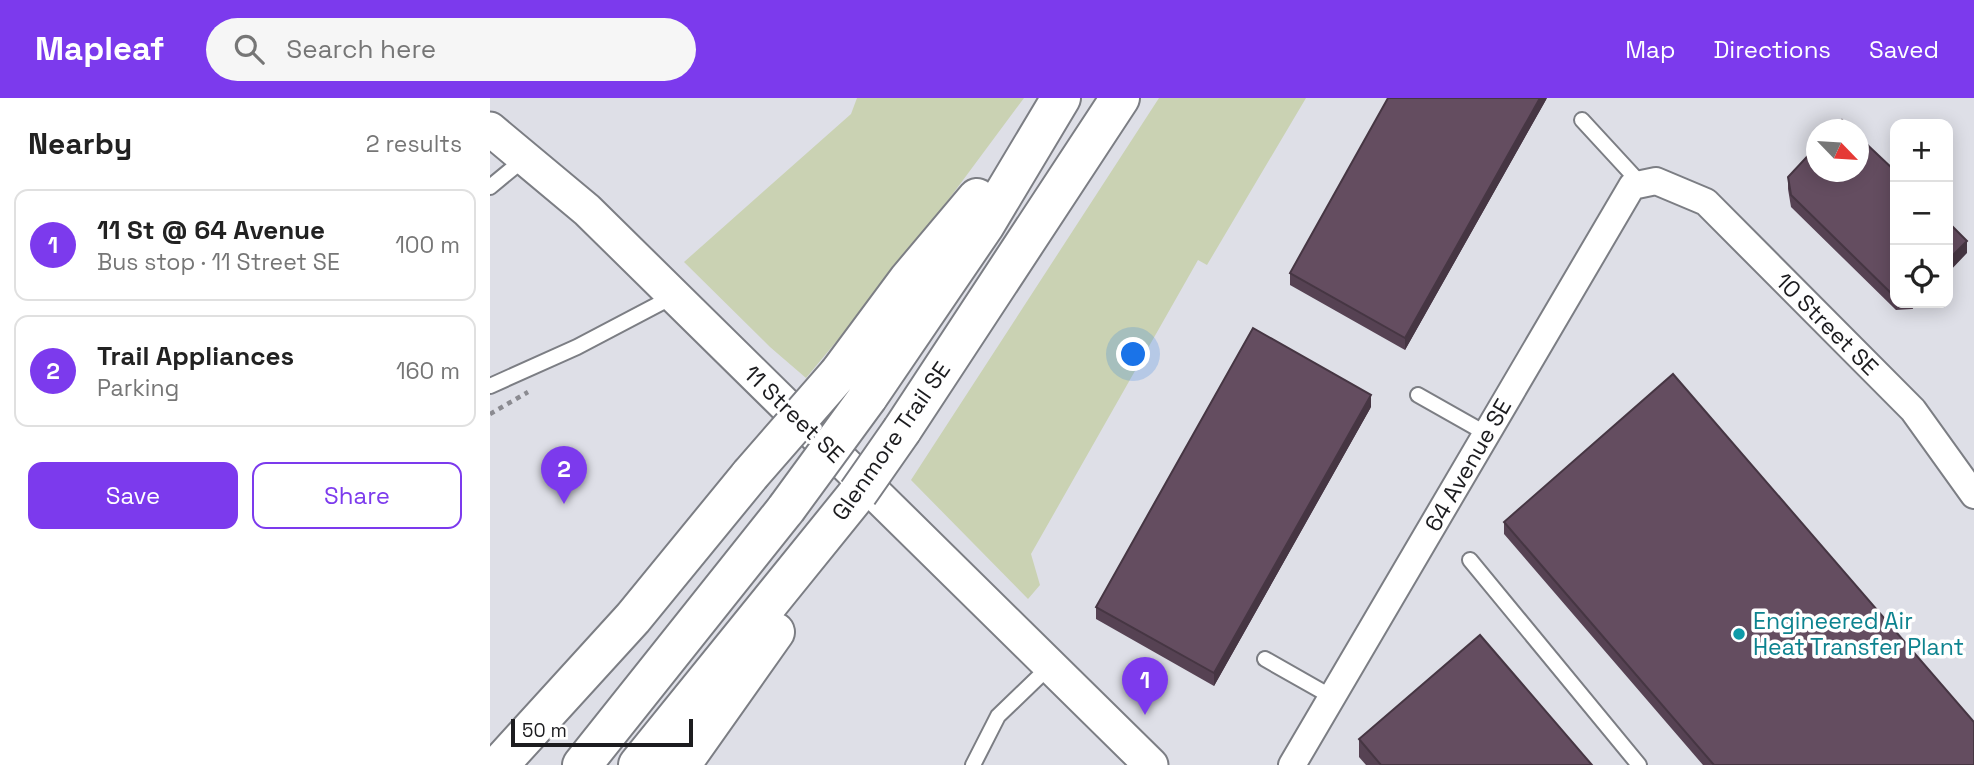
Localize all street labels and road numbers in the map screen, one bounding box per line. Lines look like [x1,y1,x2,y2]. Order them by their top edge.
street label: 10 Street SE [1769,266,1885,382]
street label: Glenmore Trail SE [825,356,957,526]
street label: 11 Street SE [737,359,851,469]
street label: 64 Avenue SE [1418,393,1518,537]

